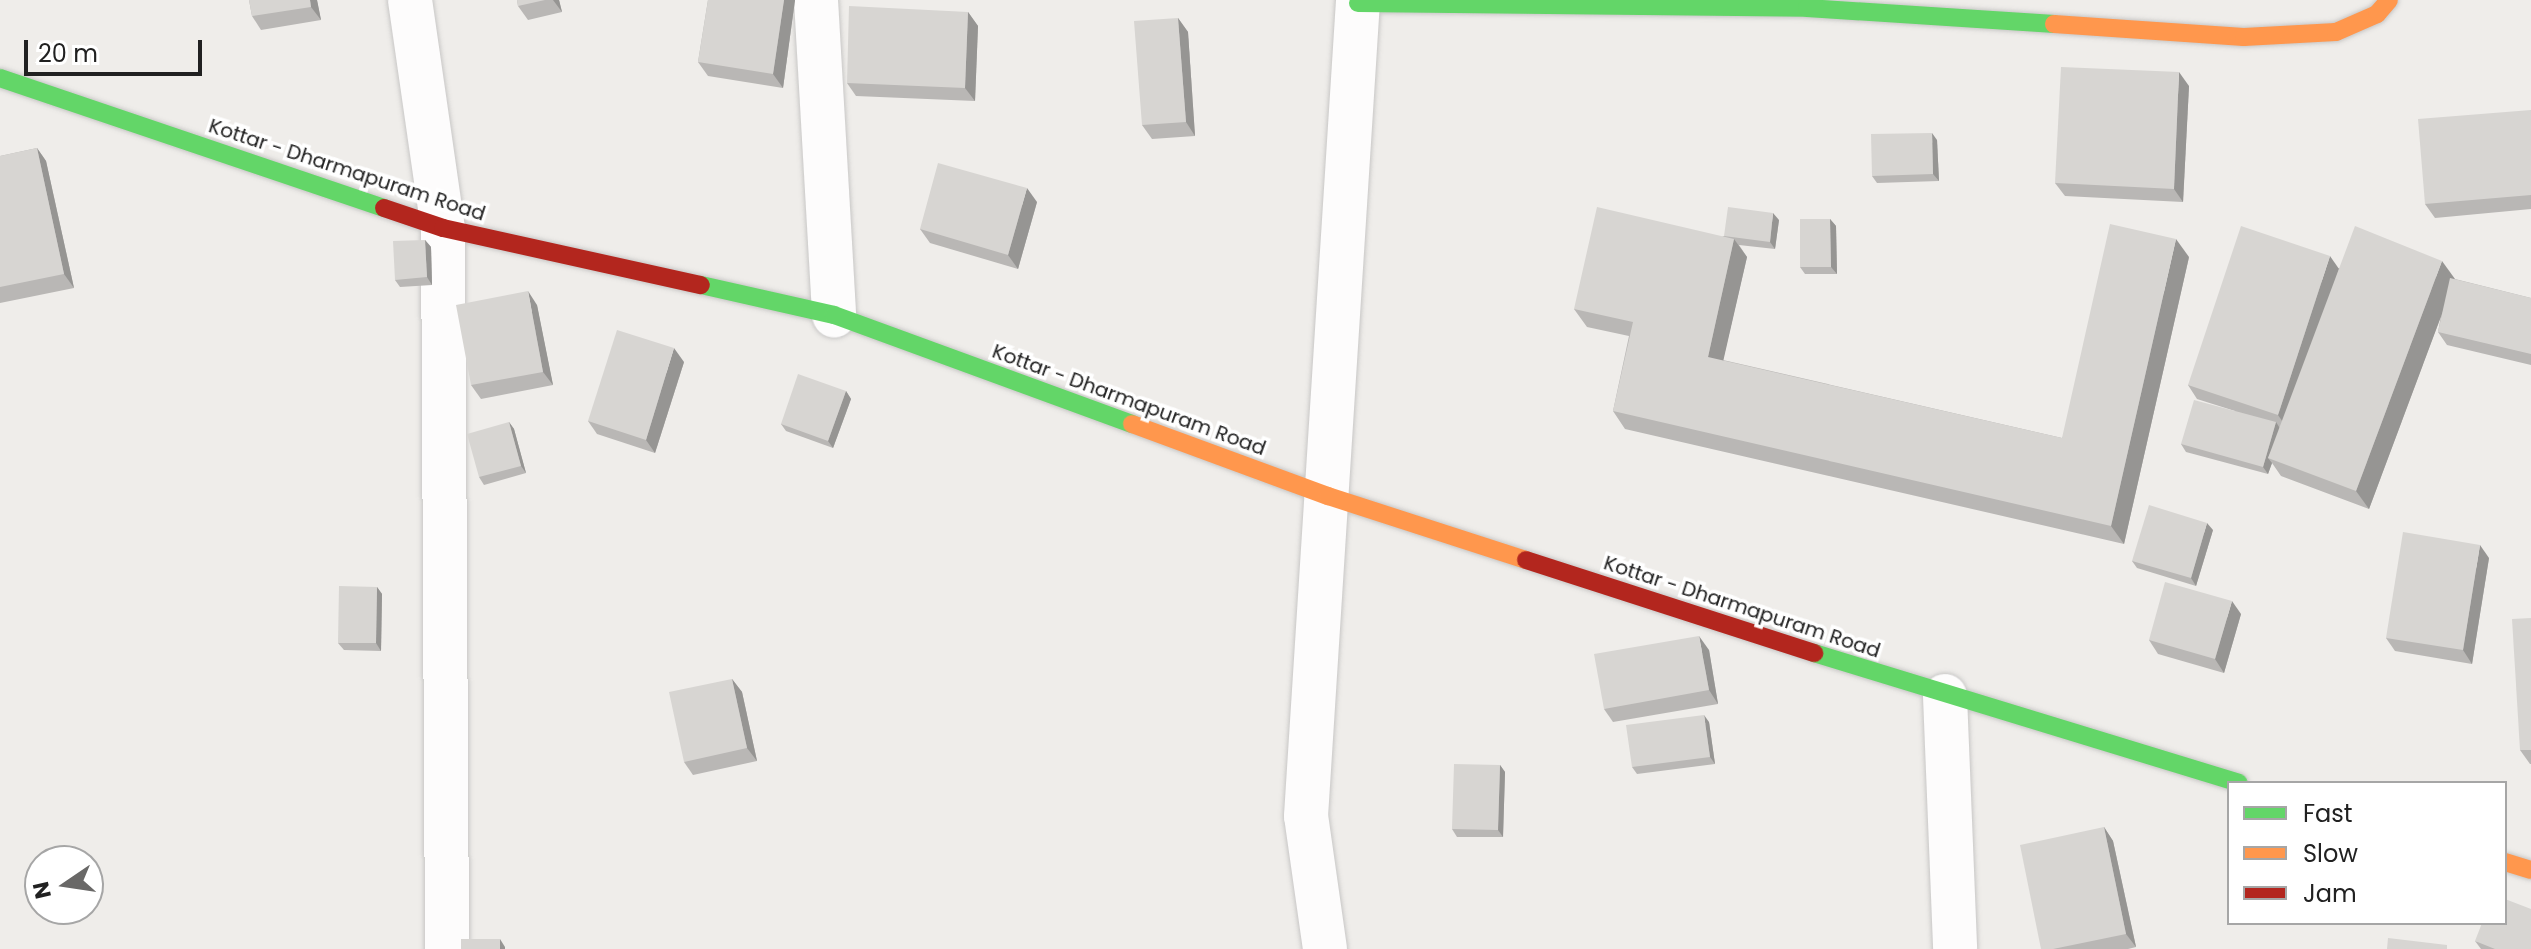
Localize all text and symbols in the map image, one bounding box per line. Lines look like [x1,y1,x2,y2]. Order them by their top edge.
scale bar [28,24,206,74]
text: 20 m [38,37,98,70]
street label: Kottar - Dharmapuram Road [206,114,488,226]
street label: Kottar - Dharmapuram Road [989,339,1269,461]
street label: Kottar - Dharmapuram Road [1601,551,1883,663]
legend [2227,781,2507,925]
text: Fast [2303,797,2353,830]
text: Slow [2303,837,2358,870]
north arrow [24,845,104,925]
text: Jam [2303,877,2357,910]
text: N [25,879,59,902]

